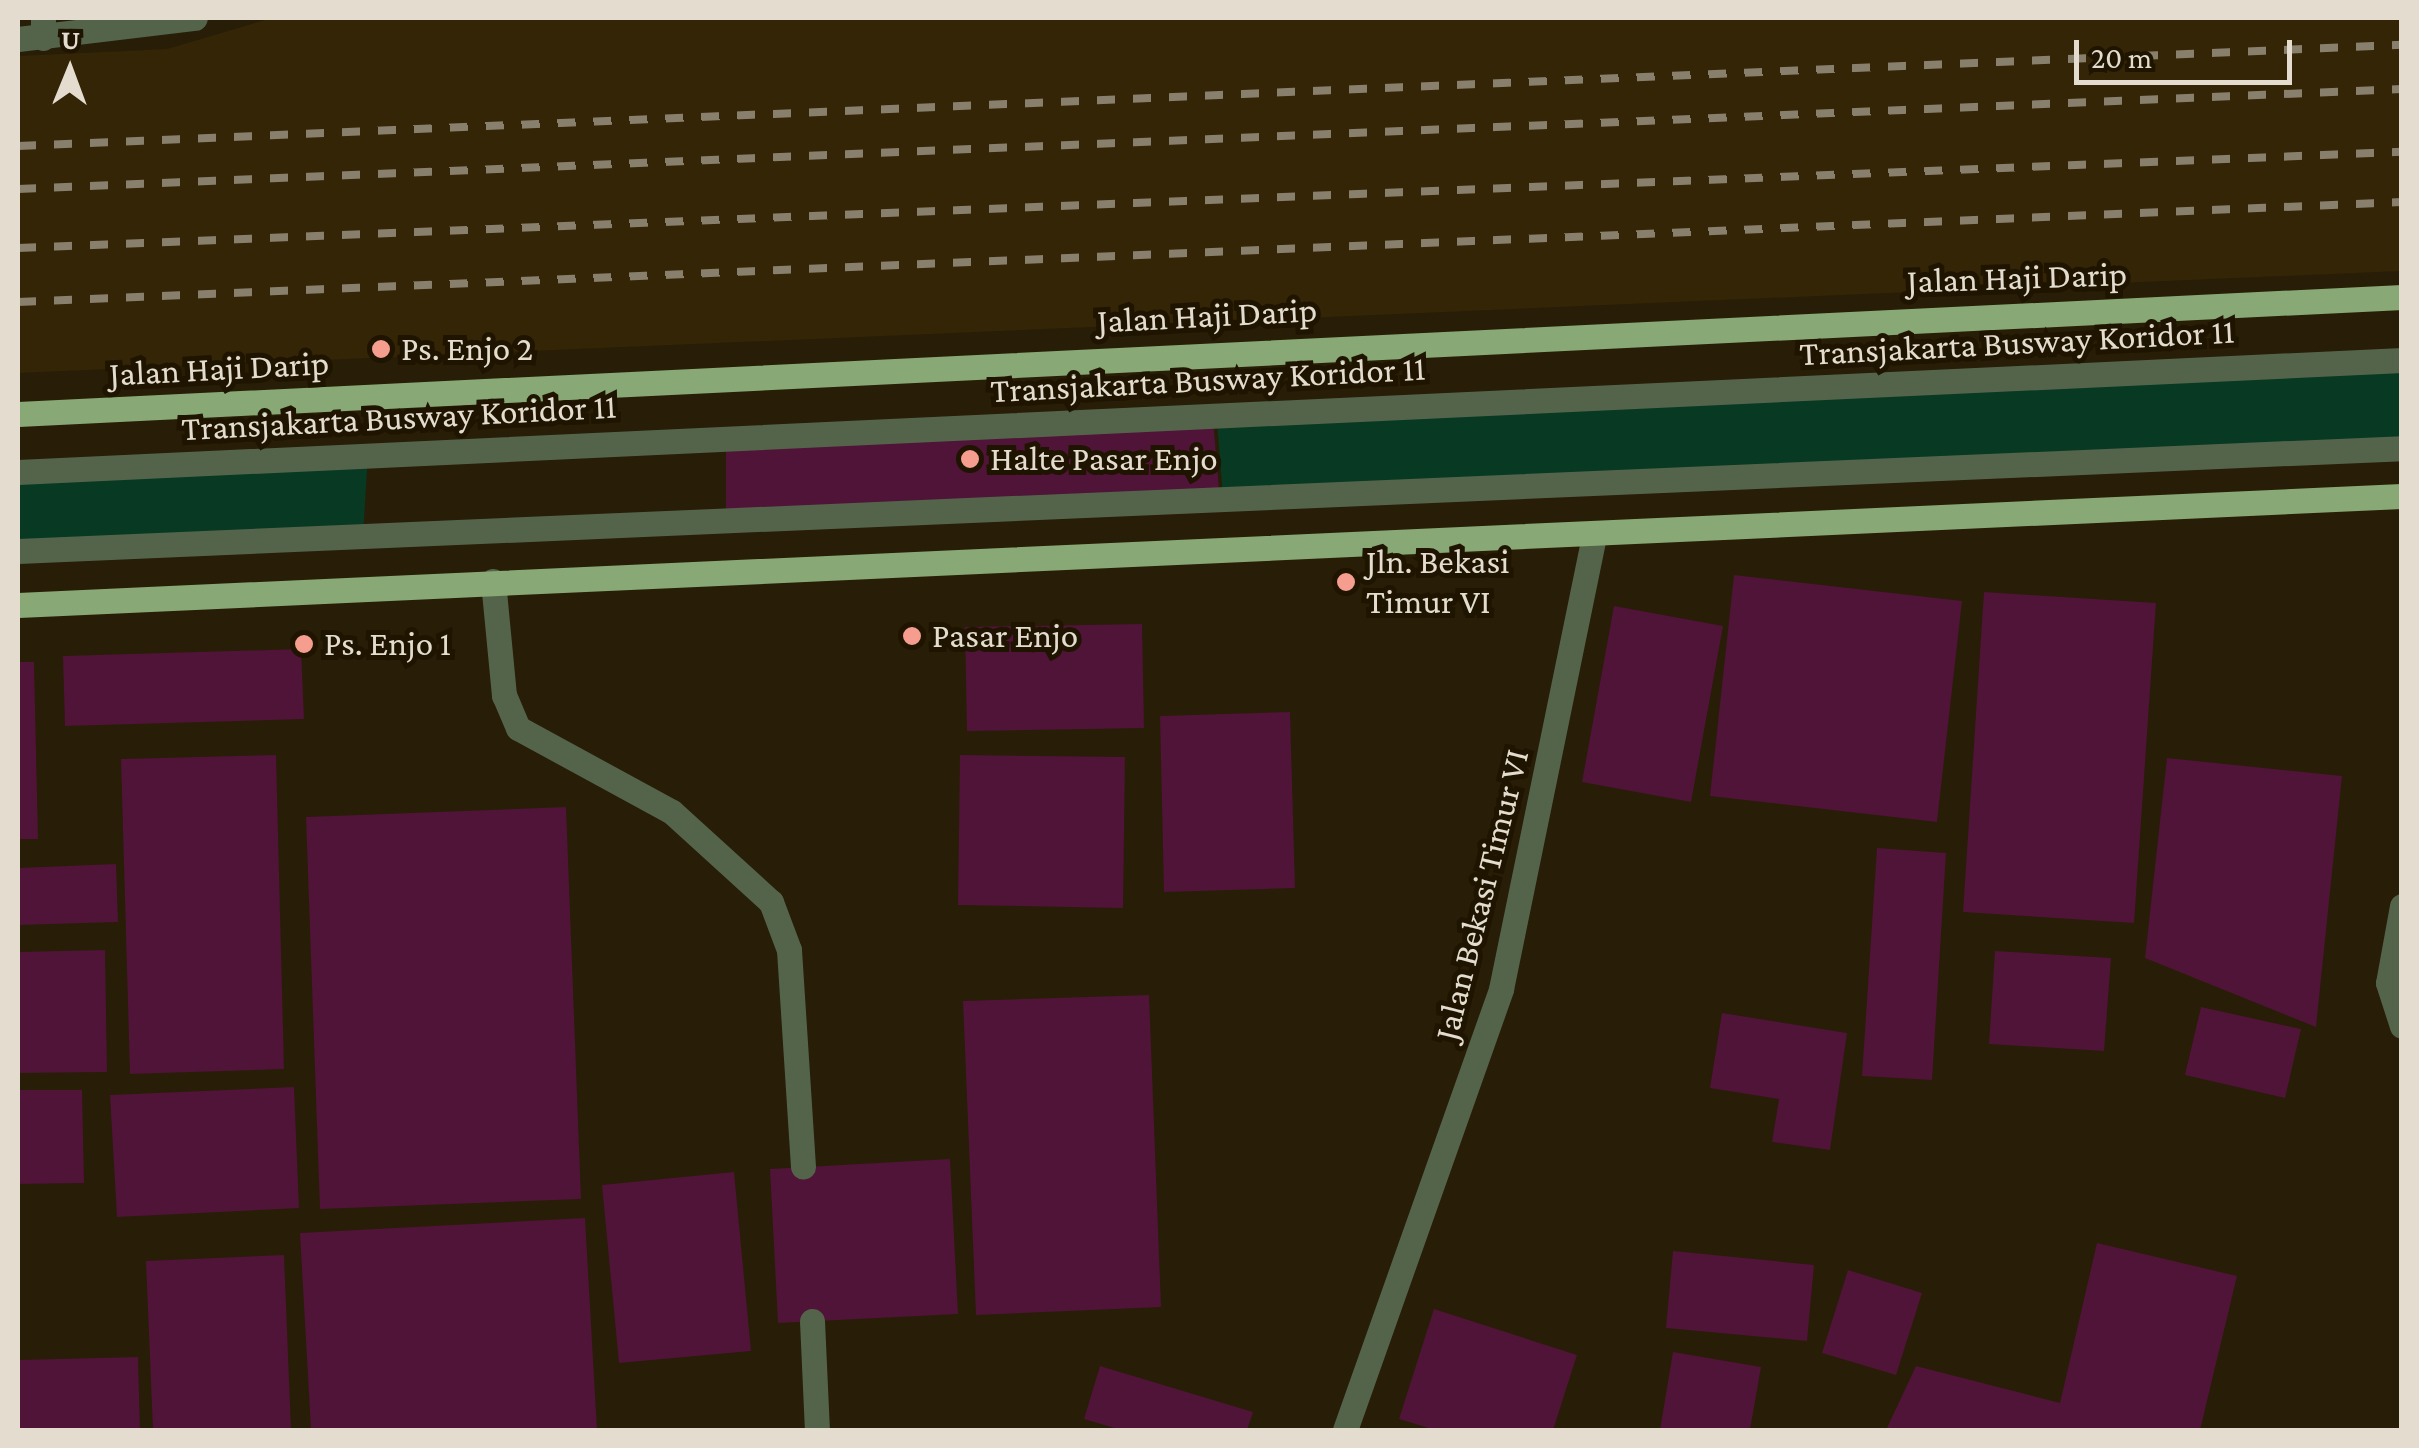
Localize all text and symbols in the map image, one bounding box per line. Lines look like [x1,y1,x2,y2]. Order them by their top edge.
north arrow [20,20,120,120]
scale bar [2079,20,2296,82]
text: U [61,24,80,55]
text: 20 m [2091,41,2152,74]
street label: Jalan Haji Darip [1906,253,2128,303]
street label: Jalan Haji Darip [1096,289,1318,343]
street label: Transjakarta Busway Koridor 11 [1798,311,2236,375]
place label: Ps. Enjo 2 [401,328,533,370]
marker: Ps. Enjo 2 [370,338,392,360]
street label: Jalan Haji Darip [108,342,330,396]
street label: Transjakarta Busway Koridor 11 [989,348,1427,412]
street label: Transjakarta Busway Koridor 11 [180,386,618,450]
place label: Halte Pasar Enjo [990,438,1218,480]
marker: Halte Pasar Enjo [959,448,981,470]
place label: Jln. Bekasi Timur VI [1366,541,1509,623]
marker: Jln. Bekasi Timur VI [1335,571,1357,593]
place label: Pasar Enjo [932,615,1078,657]
place label: Ps. Enjo 1 [324,623,451,665]
marker: Pasar Enjo [901,625,923,647]
marker: Ps. Enjo 1 [293,633,315,655]
street label: Jalan Bekasi Timur VI [1426,745,1538,1045]

